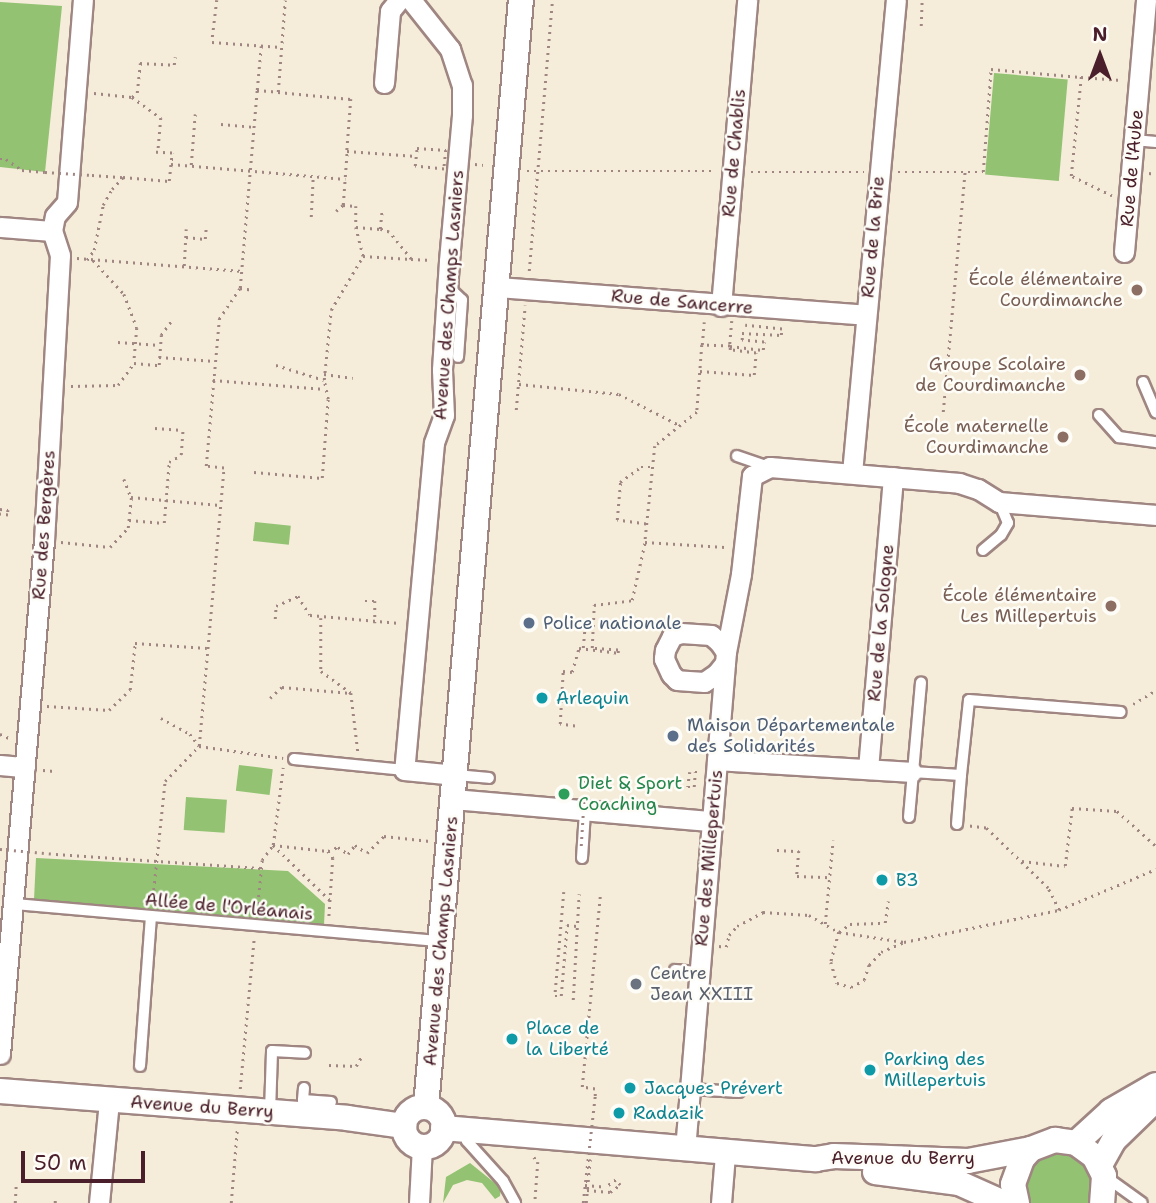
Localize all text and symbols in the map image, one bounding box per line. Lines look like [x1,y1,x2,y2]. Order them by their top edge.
north arrow [1065,21,1135,91]
text: N [1092,22,1108,47]
street label: Rue de Chablis [718,88,750,218]
street label: Rue de l'Aube [1116,108,1148,228]
street label: Avenue des Champs Lasniers [429,169,469,421]
street label: Rue de la Brie [857,175,889,299]
place label: École élémentaire Courdimanche [968,269,1123,312]
marker: École élémentaire Courdimanche [1129,282,1145,298]
street label: Rue de Sancerre [610,285,754,319]
place label: Groupe Scolaire de Courdimanche [915,354,1066,396]
marker: Groupe Scolaire de Courdimanche [1072,367,1088,383]
place label: École maternelle Courdimanche [904,416,1049,458]
marker: École maternelle Courdimanche [1055,429,1071,445]
street label: Rue des Bergères [28,449,60,601]
street label: Rue de la Sologne [863,544,899,702]
place label: École élémentaire Les Millepertuis [942,585,1097,628]
marker: École élémentaire Les Millepertuis [1103,598,1119,614]
place label: Police nationale [543,612,682,634]
marker: Police nationale [521,615,537,631]
place label: Arlequin [556,687,629,709]
marker: Arlequin [534,690,550,706]
place label: Maison Départementale des Solidarités [687,715,895,758]
marker: Maison Départementale des Solidarités [665,728,681,744]
street label: Rue des Millepertuis [691,769,727,947]
place label: Diet & Sport Coaching [578,773,682,816]
marker: Diet & Sport Coaching [556,786,572,802]
street label: Avenue des Champs Lasniers [419,815,463,1067]
place label: B3 [896,869,919,891]
marker: B3 [874,872,890,888]
street label: Allée de l'Orléanais [144,889,314,925]
place label: Centre Jean XXIII [650,963,753,1006]
marker: Centre Jean XXIII [628,976,644,992]
place label: Place de la Liberté [526,1018,609,1060]
marker: Place de la Liberté [504,1031,520,1047]
place label: Parking des Millepertuis [884,1049,986,1092]
marker: Parking des Millepertuis [862,1062,878,1078]
place label: Jacques Prévert [644,1077,783,1099]
marker: Jacques Prévert [622,1080,638,1096]
street label: Avenue du Berry [129,1091,275,1123]
place label: Radazik [633,1102,704,1124]
marker: Radazik [611,1105,627,1121]
scale bar [24,1136,149,1180]
street label: Avenue du Berry [831,1147,975,1169]
text: 50 m [34,1149,87,1177]

